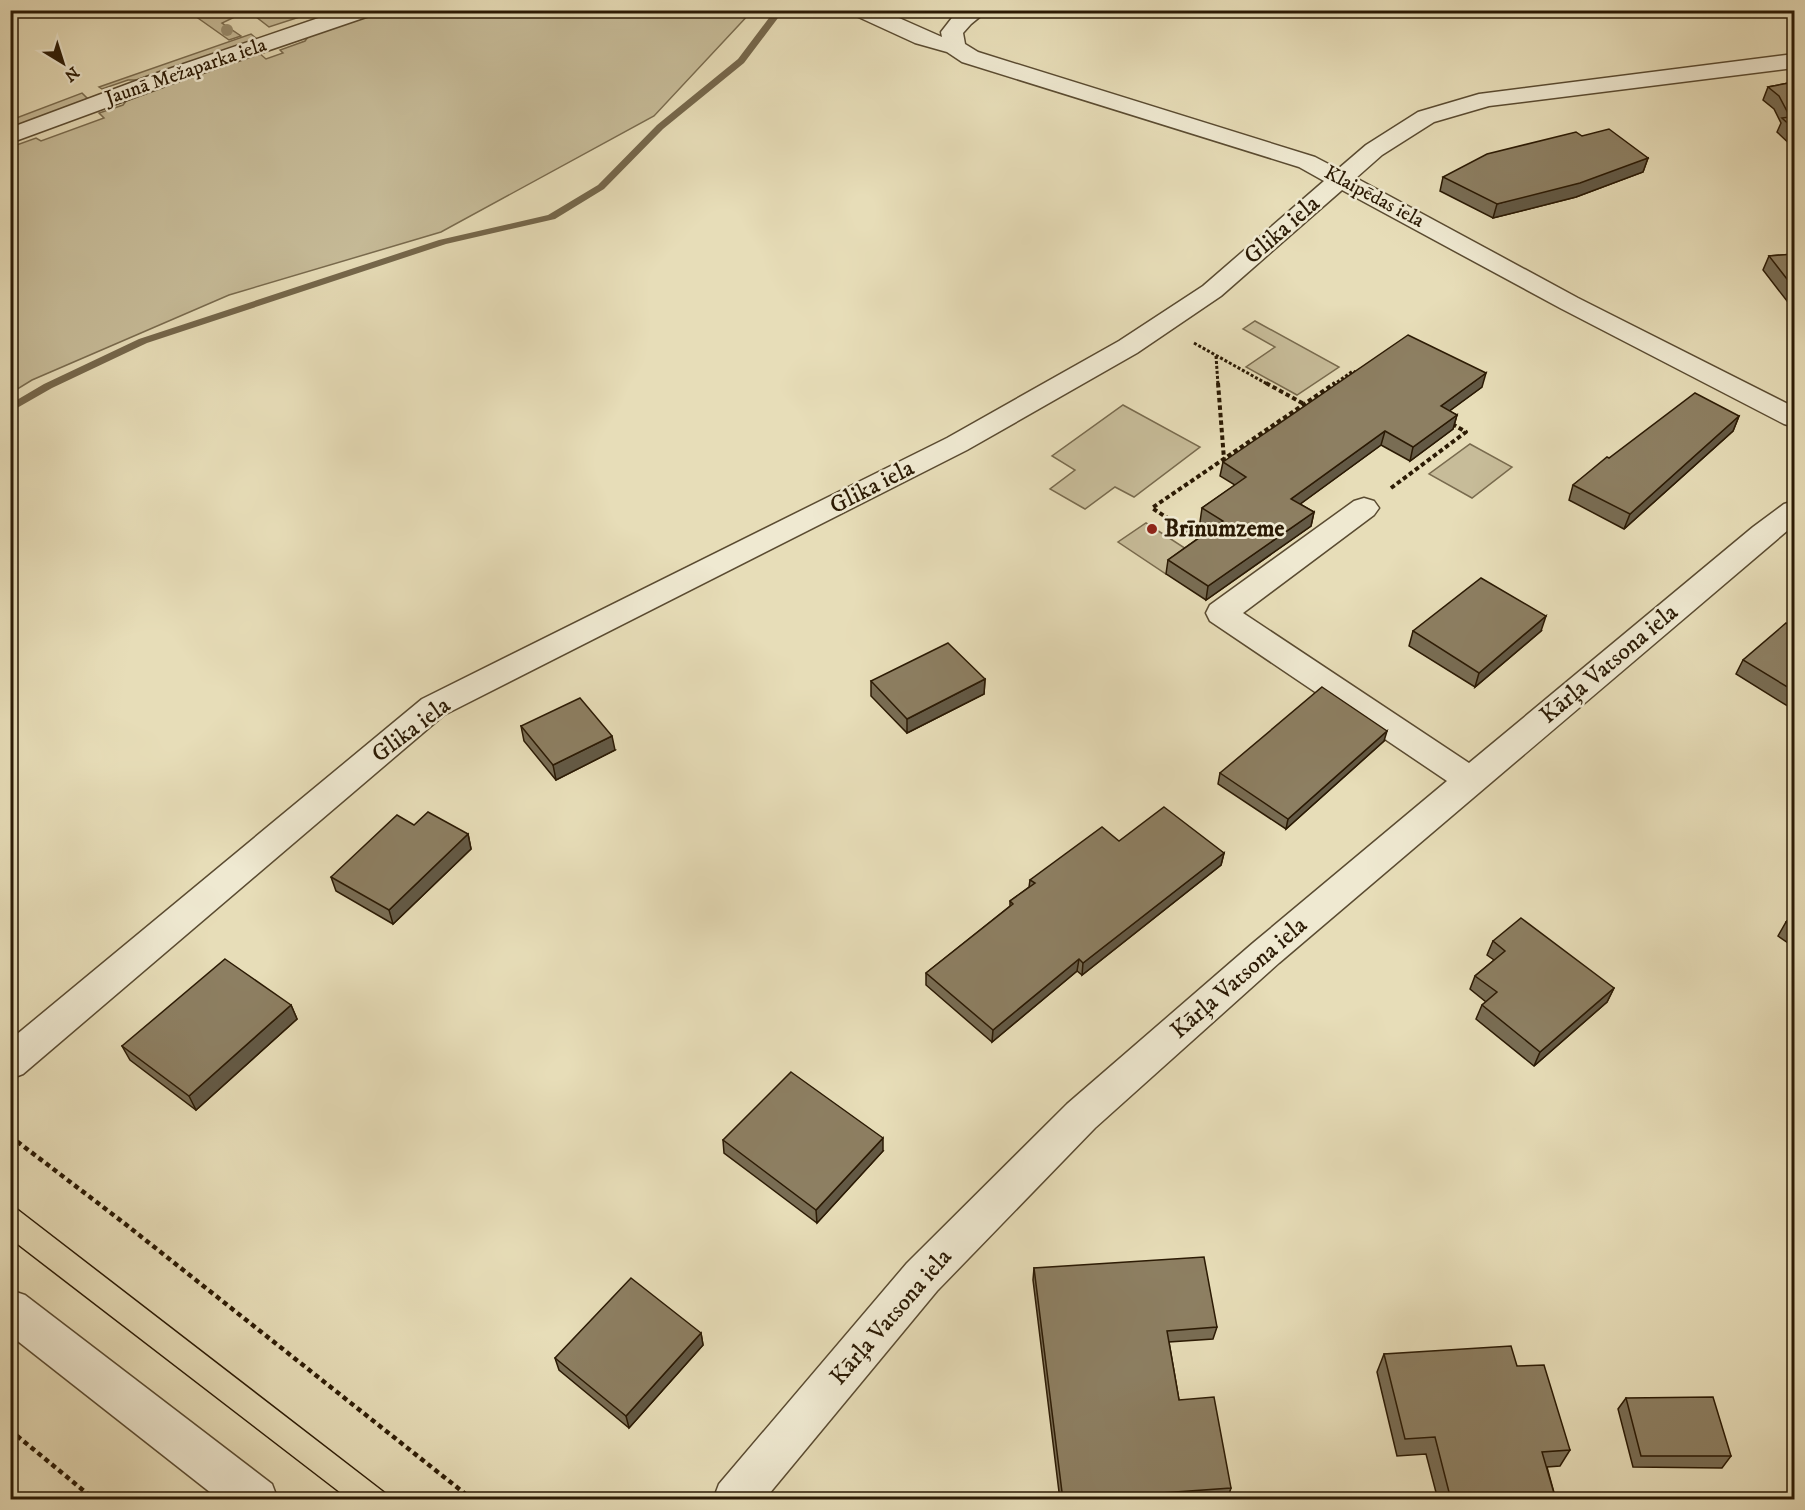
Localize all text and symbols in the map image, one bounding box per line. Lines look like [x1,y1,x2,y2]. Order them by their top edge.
north arrow [33,33,93,93]
street label: Jaunā Mežaparka iela [100,33,270,112]
text: N [60,62,83,86]
street label: Klaipēdas iela [1320,160,1429,234]
street label: Glika iela [1238,188,1327,271]
street label: Glika iela [825,453,920,521]
place label: Brīnumzeme [1164,514,1285,544]
marker: Brīnumzeme [1145,522,1159,536]
street label: Kārļa Vatsona iela [1534,597,1685,730]
street label: Glika iela [366,690,457,769]
street label: Kārļa Vatsona iela [1165,910,1314,1045]
street label: Kārļa Vatsona iela [824,1242,959,1391]

